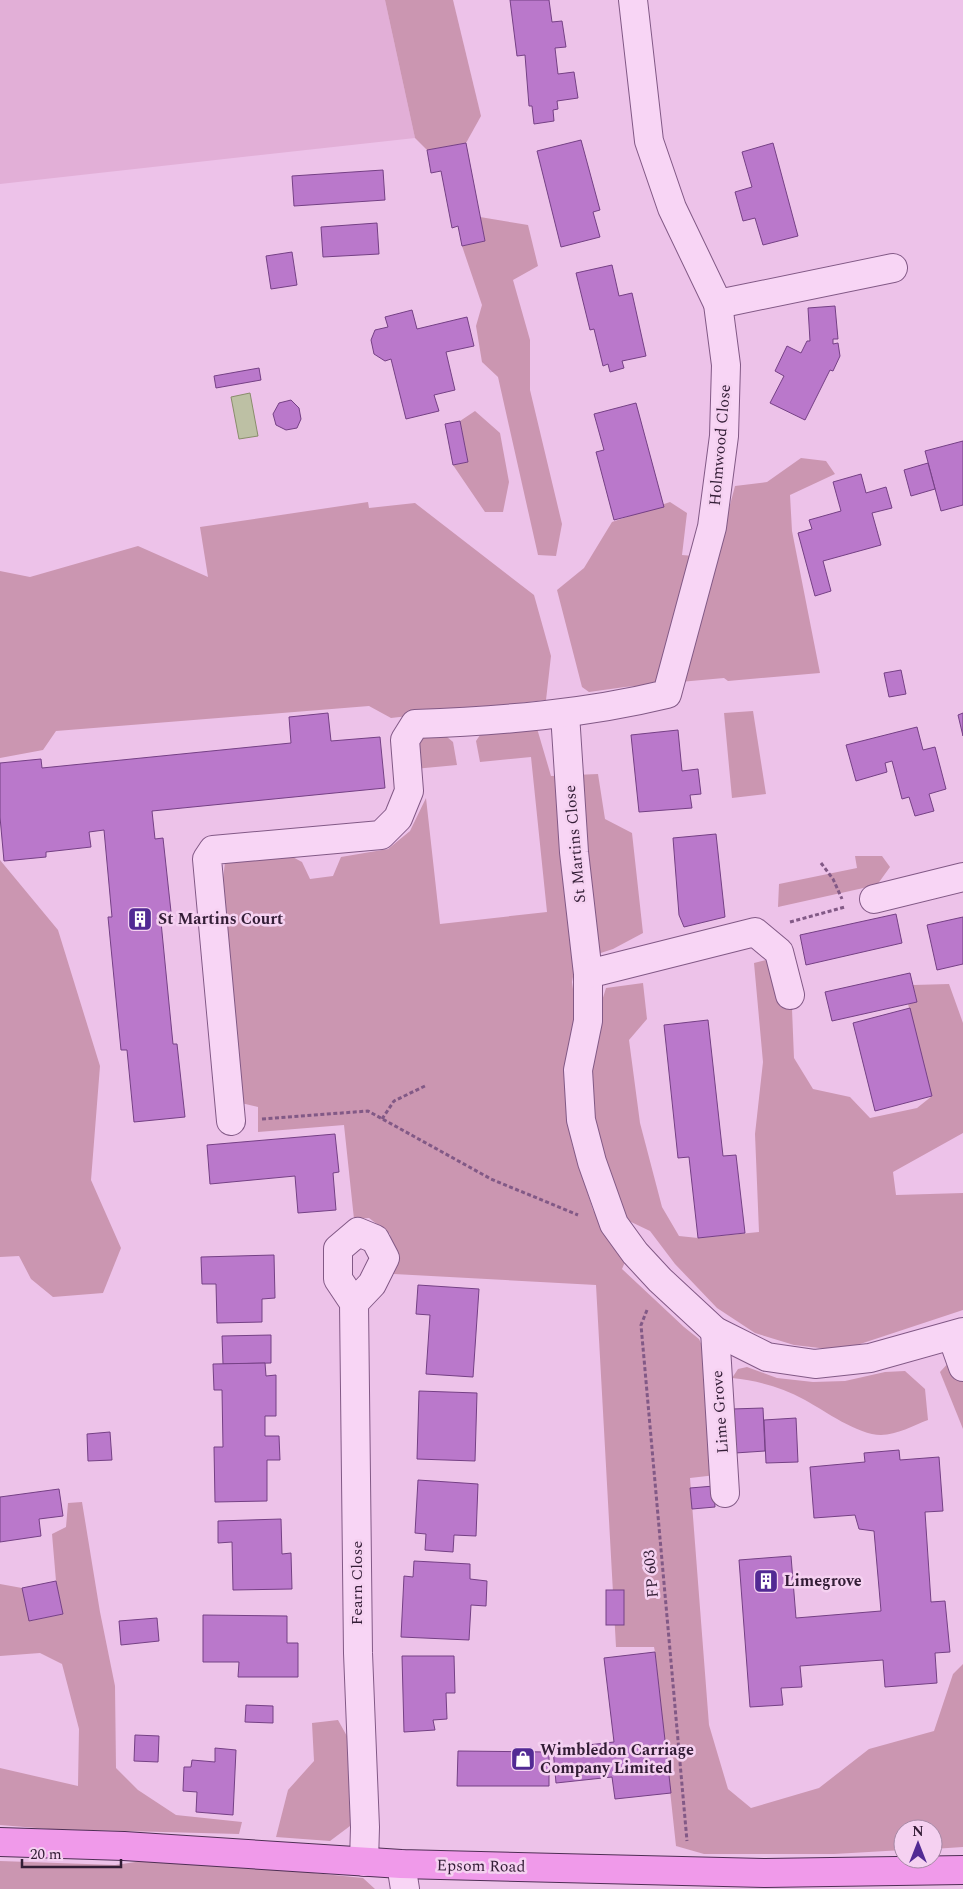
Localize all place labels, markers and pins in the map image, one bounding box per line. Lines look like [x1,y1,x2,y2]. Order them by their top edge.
building icon: St Martins Court [127,906,153,932]
place label: St Martins Court [158,907,283,931]
building icon: Limegrove [753,1568,779,1594]
place label: Limegrove [784,1569,862,1593]
place label: Wimbledon Carriage Company Limited [540,1738,694,1780]
shop icon: Wimbledon Carriage Company Limited [510,1746,536,1772]

